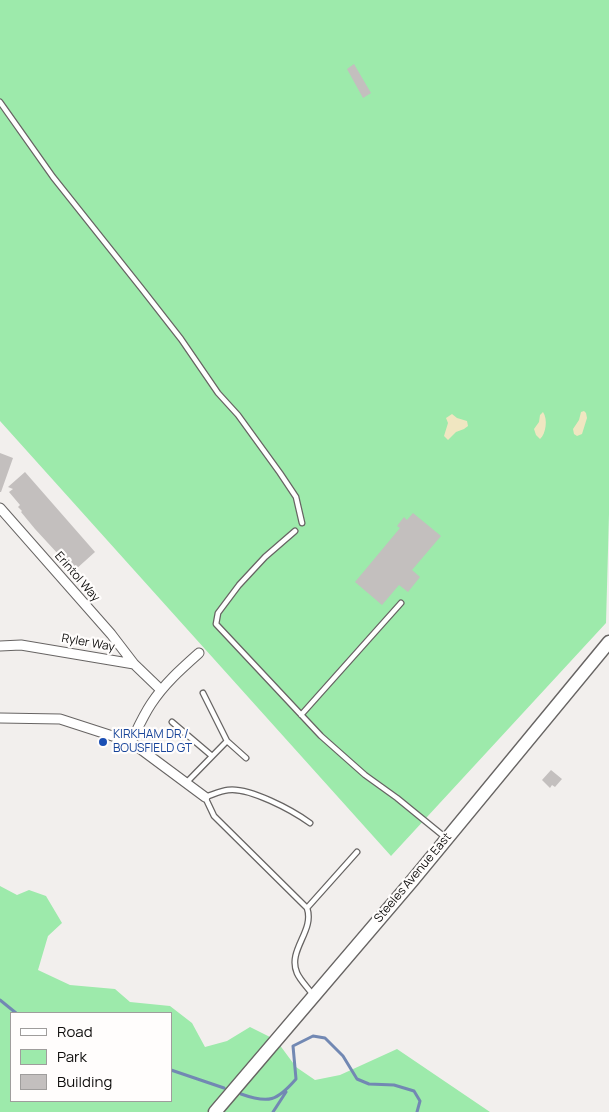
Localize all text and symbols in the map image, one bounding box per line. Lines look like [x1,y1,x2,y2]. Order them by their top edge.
street label: Erintol Way [51,549,103,605]
street label: Ryler Way [60,631,116,655]
place label: KIRKHAM DR / BOUSFIELD GT [113,728,192,756]
marker: KIRKHAM DR / BOUSFIELD GT [97,736,109,748]
street label: Steeles Avenue East [371,830,455,926]
legend [10,1012,172,1102]
text: Road [57,1021,93,1042]
text: Park [57,1046,87,1067]
text: Building [57,1071,112,1092]

